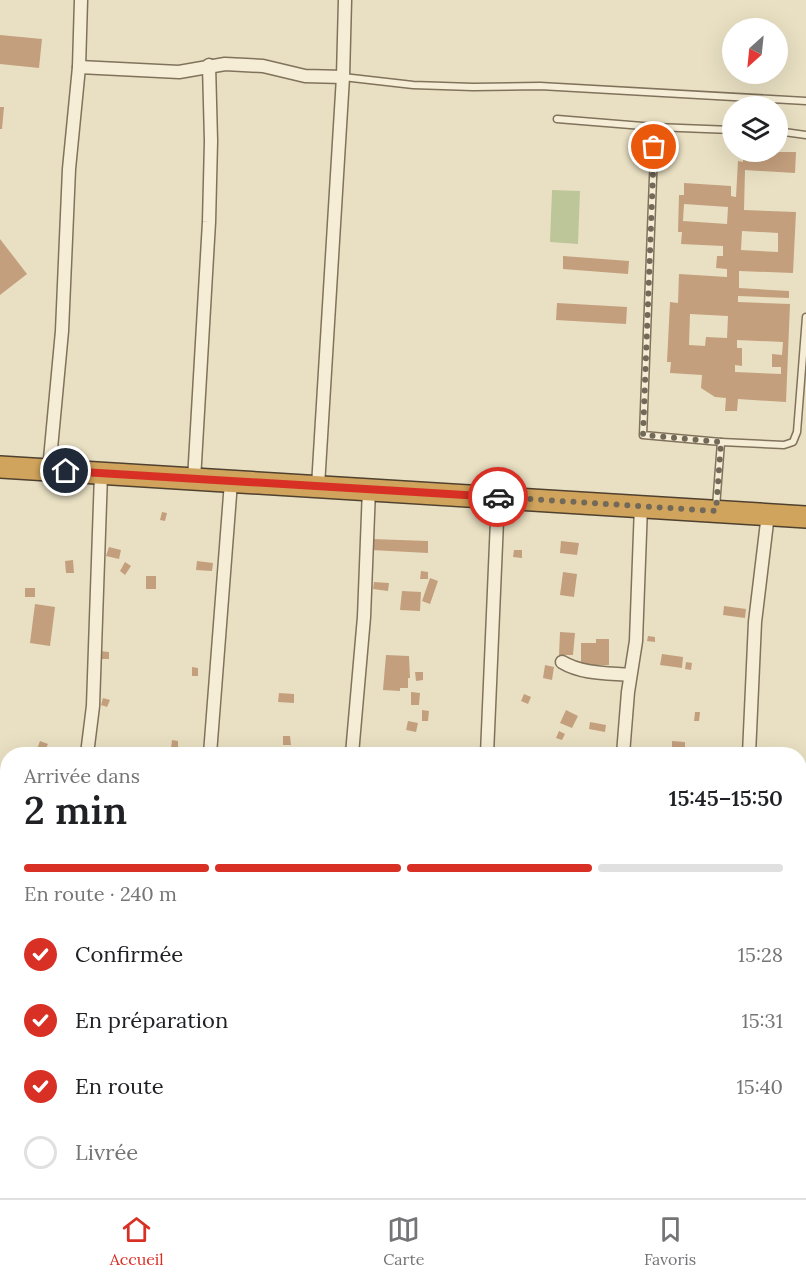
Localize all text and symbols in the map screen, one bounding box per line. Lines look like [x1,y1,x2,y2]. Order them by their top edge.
north arrow [722,18,788,84]
map controls [722,18,788,162]
button: layers [722,96,788,162]
pin [628,121,679,172]
icon: bag [637,130,670,163]
pin [40,445,91,496]
icon: home [49,454,82,487]
courier [468,467,528,527]
icon: car [482,481,515,514]
text: Arrivée dans [24,763,140,788]
text: 15:45–15:50 [669,784,783,812]
text: 2 min [24,785,127,835]
text: En route · 240 m [24,881,177,906]
icon: check [24,938,57,971]
text: Confirmée [75,940,183,968]
text: 15:28 [738,942,783,967]
icon: check [24,1004,57,1037]
text: En préparation [75,1006,228,1034]
text: 15:31 [741,1008,783,1033]
icon: check [24,1070,57,1103]
text: En route [75,1072,164,1100]
text: 15:40 [737,1074,783,1099]
text: Livrée [75,1138,138,1166]
tab: Accueil [110,1213,164,1269]
tab: Carte [383,1213,424,1269]
tab: Favoris [644,1213,696,1269]

